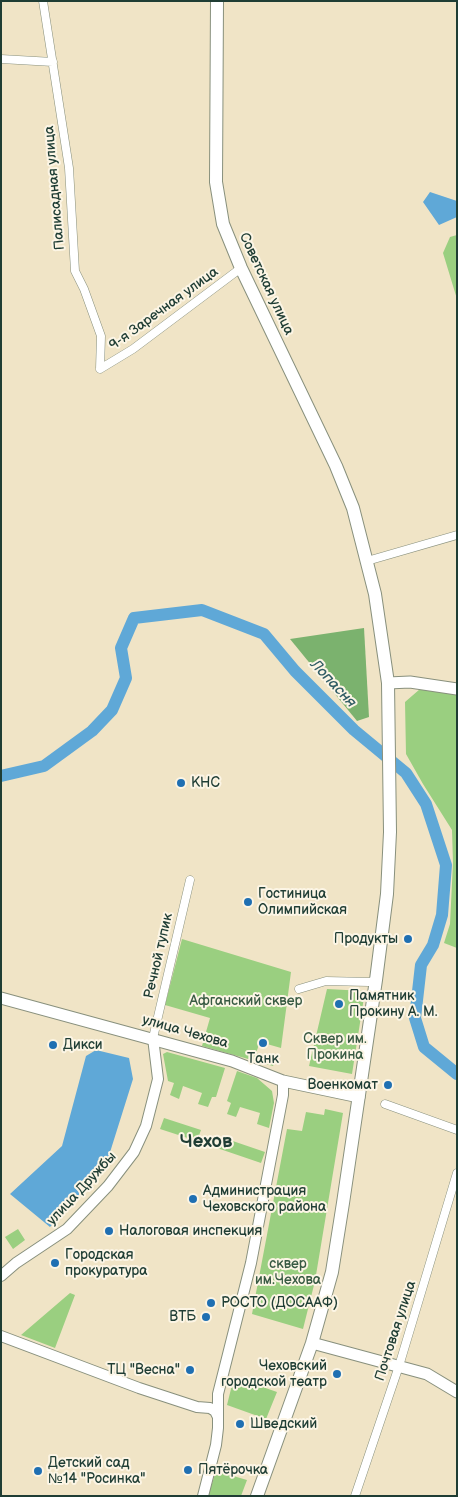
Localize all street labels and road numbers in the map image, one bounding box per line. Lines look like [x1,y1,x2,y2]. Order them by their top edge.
street label: Палисадная улица [41,125,69,251]
street label: Советская улица [235,230,297,338]
street label: 9-я Заречная улица [106,264,222,354]
street label: Речной тупик [141,912,177,1000]
street label: улица Чехова [140,1012,230,1052]
street label: улица Дружбы [44,1149,120,1229]
street label: Почтовая улица [372,1279,420,1383]

